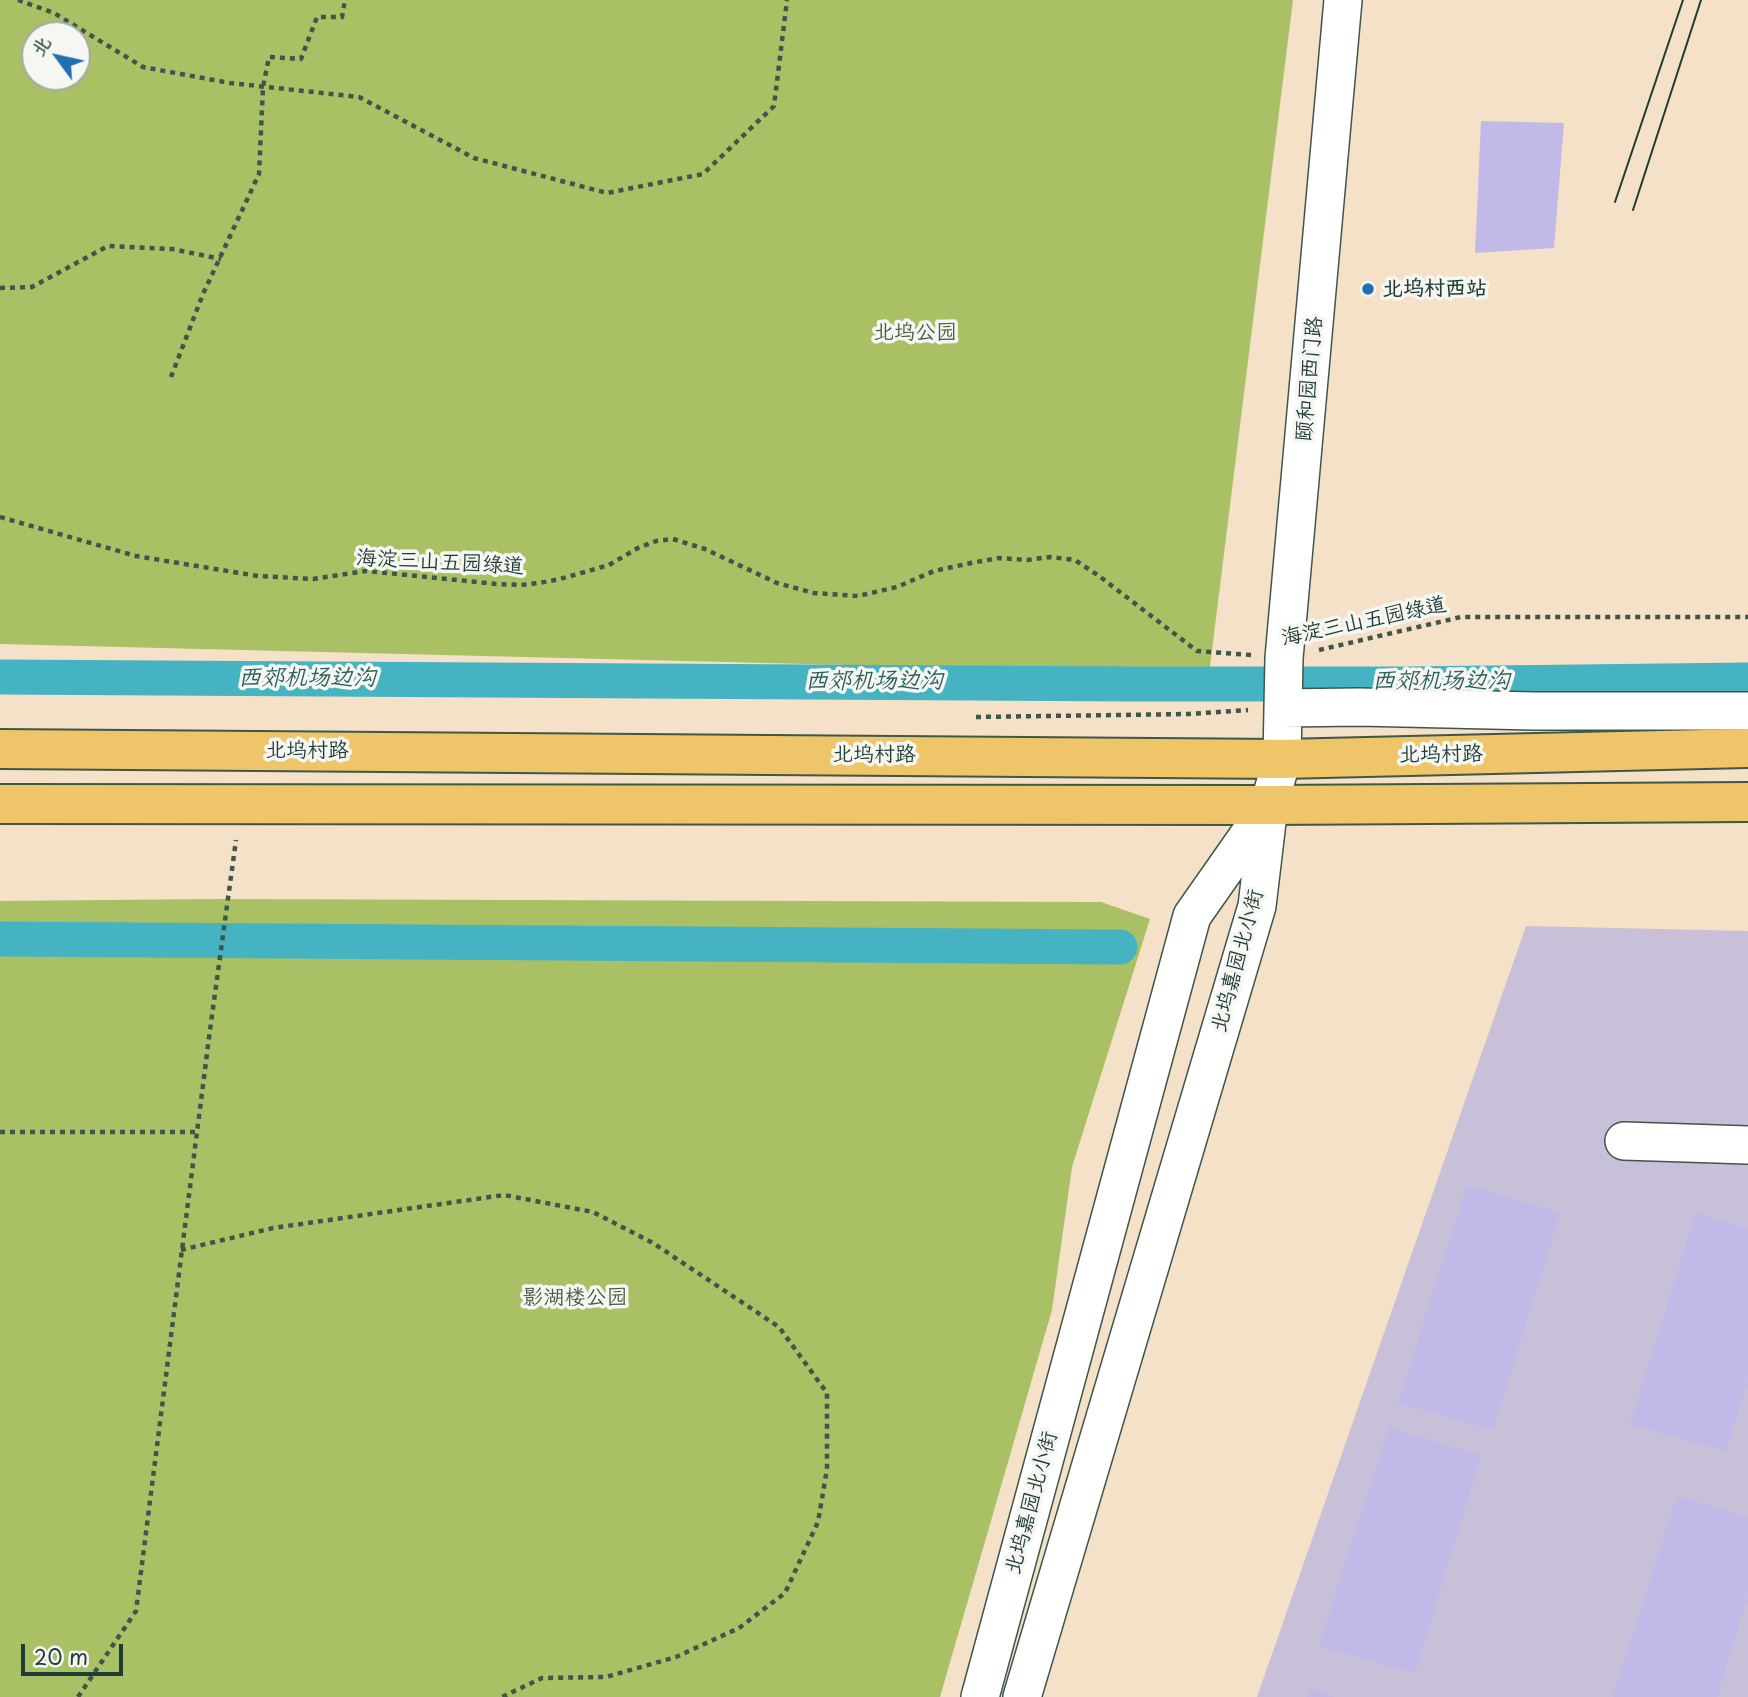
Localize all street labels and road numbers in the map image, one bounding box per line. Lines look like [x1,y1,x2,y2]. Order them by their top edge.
street label: 颐和园西门路 [1292,315,1328,443]
street label: 海淀三山五园绿道 [355,546,525,580]
street label: 海淀三山五园绿道 [1279,592,1449,652]
street label: 北坞村路 [265,738,349,764]
street label: 北坞村路 [832,742,916,768]
street label: 北坞村路 [1399,742,1483,768]
street label: 北坞嘉园北小街 [1207,887,1269,1035]
street label: 北坞嘉园北小街 [1001,1429,1063,1577]

